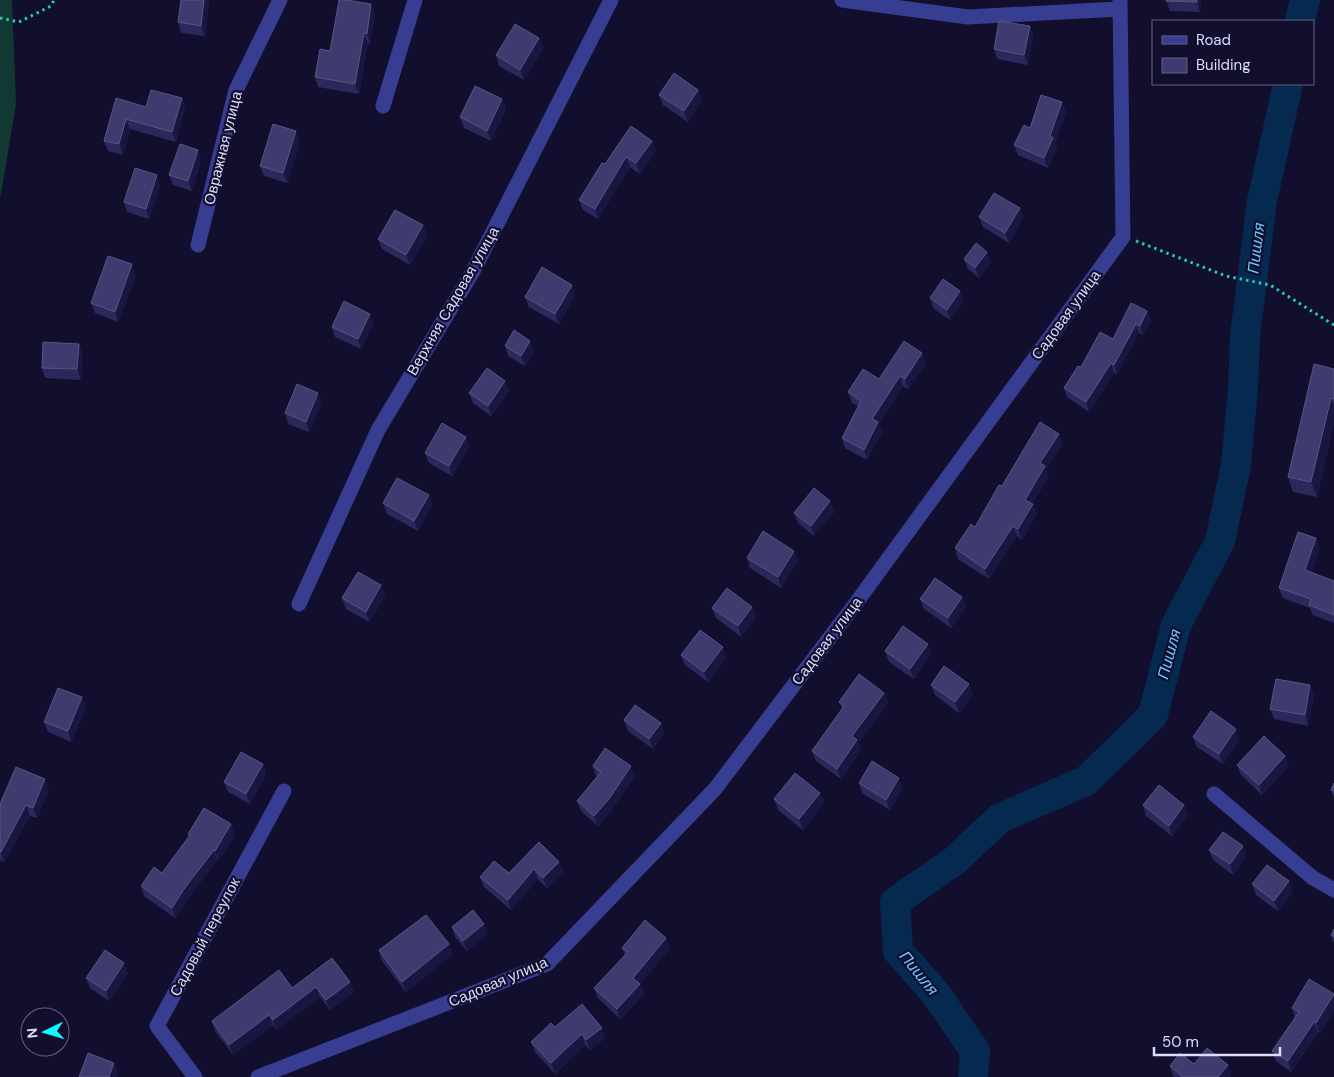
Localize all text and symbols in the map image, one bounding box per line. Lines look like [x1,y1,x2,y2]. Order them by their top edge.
legend [1152,20,1314,85]
text: Road [1196,30,1231,50]
text: Building [1196,55,1251,75]
street label: Овражная улица [199,89,247,207]
water label: Пишля [1242,221,1270,275]
street label: Верхняя Садовая улица [402,222,504,379]
street label: Садовая улица [1027,266,1106,364]
street label: Садовая улица [787,592,867,689]
water label: Пишля [1152,626,1186,682]
street label: Садовый переулок [165,874,245,1000]
water label: Пишля [895,946,944,1000]
street label: Садовая улица [445,952,551,1012]
north arrow [20,1007,70,1057]
scale bar [1154,1024,1280,1056]
text: N [23,1027,41,1039]
text: 50 m [1162,1032,1199,1052]

